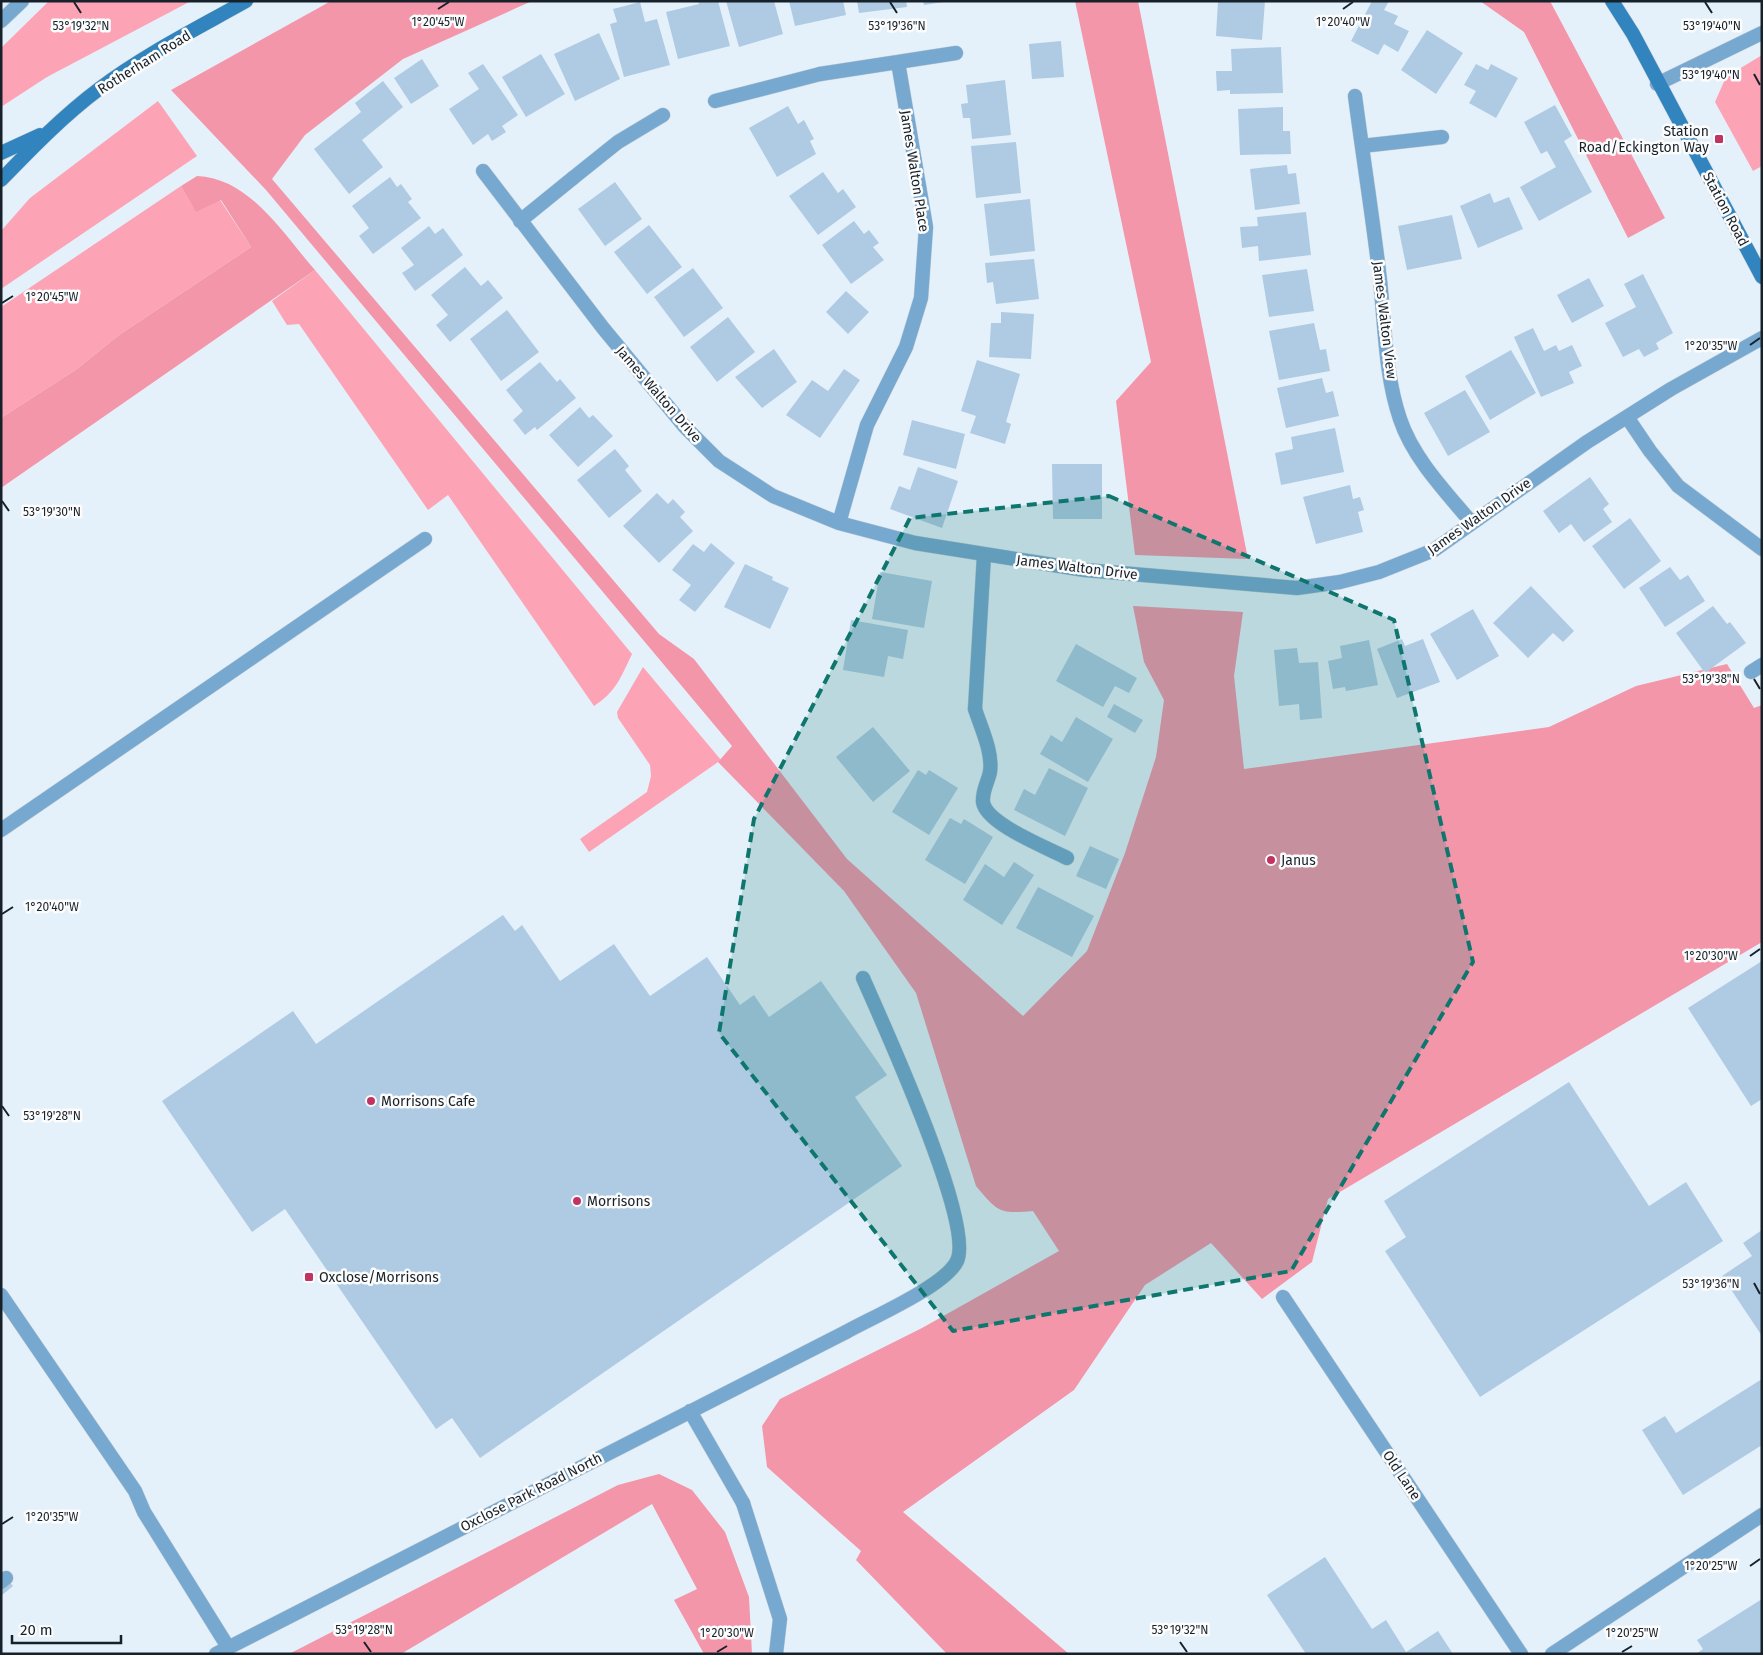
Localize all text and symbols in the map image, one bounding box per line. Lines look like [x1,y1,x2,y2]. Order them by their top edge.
text: 1°20'45"W [412,15,464,29]
text: 1°20'40"W [1316,15,1370,29]
text: 53°19'32"N [52,19,110,33]
text: 53°19'36"N [868,19,926,33]
text: 53°19'40"N [1683,19,1741,33]
street label: Rotherham Road [95,27,194,98]
text: 53°19'40"N [1682,68,1740,82]
street label: James Walton Place [896,109,933,233]
place label: Station Road/Eckington Way [1579,123,1709,156]
marker: Station Road/Eckington Way [1713,133,1725,145]
street label: Station Road [1699,169,1752,249]
street label: James Walton View [1369,260,1400,380]
text: 1°20'45"W [26,290,78,304]
text: 1°20'35"W [1685,339,1738,353]
street label: James Walton Drive [612,343,705,446]
street label: James Walton Drive [1424,474,1534,558]
text: 53°19'30"N [23,505,81,519]
street label: James Walton Drive [1015,552,1139,583]
text: 53°19'38"N [1682,672,1740,686]
place label: Janus [1281,852,1316,869]
marker: Janus [1265,854,1277,866]
text: 1°20'40"W [25,900,79,914]
text: 1°20'30"W [1684,949,1738,963]
place label: Morrisons Cafe [381,1093,476,1110]
marker: Morrisons Cafe [365,1095,377,1107]
text: 53°19'28"N [23,1109,81,1123]
place label: Morrisons [587,1193,651,1210]
marker: Morrisons [571,1195,583,1207]
place label: Oxclose/Morrisons [319,1269,439,1286]
marker: Oxclose/Morrisons [303,1271,315,1283]
text: 53°19'36"N [1682,1277,1740,1291]
street label: Old Lane [1379,1447,1424,1503]
street label: Oxclose Park Road North [458,1449,605,1536]
text: 1°20'35"W [26,1510,79,1524]
text: 1°20'25"W [1685,1559,1738,1573]
scale bar [12,1612,121,1644]
text: 20 m [20,1621,53,1639]
text: 53°19'28"N [335,1623,393,1637]
text: 53°19'32"N [1151,1623,1209,1637]
text: 1°20'30"W [700,1626,754,1640]
text: 1°20'25"W [1606,1626,1659,1640]

